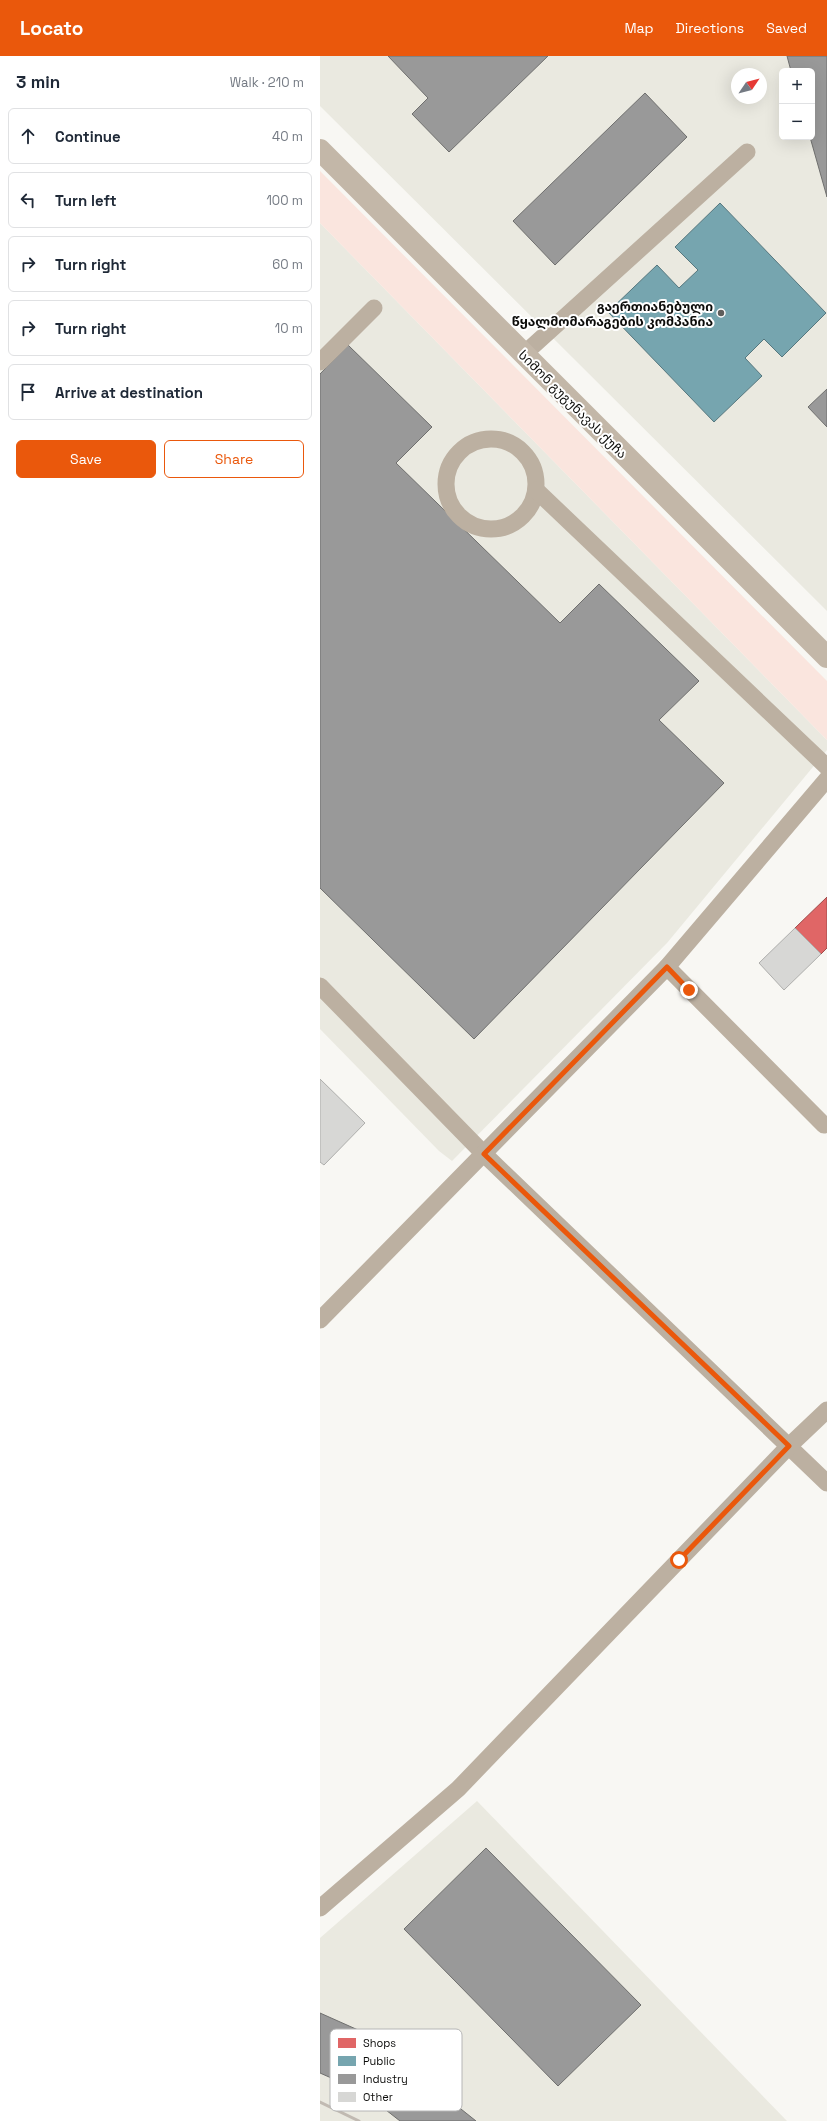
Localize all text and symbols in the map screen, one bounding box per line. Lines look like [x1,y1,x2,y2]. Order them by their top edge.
text: Locato [20,16,83,41]
text: Map [624,19,654,37]
text: Directions [676,19,744,37]
text: Saved [766,19,807,37]
north arrow [731,68,767,104]
map controls [779,68,815,140]
button: + [779,68,815,104]
text: 3 min [16,71,60,93]
text: Walk · 210 m [230,74,304,91]
button: − [779,104,815,140]
icon: ahead [17,125,39,147]
text: Continue [55,127,121,146]
text: 40 m [272,128,303,145]
icon: left [17,189,39,211]
text: Turn left [55,191,117,210]
text: 100 m [266,192,303,209]
icon: right [17,253,39,275]
text: Turn right [55,255,126,274]
text: 60 m [272,256,303,273]
place label: გაერთიანებული წყალმომარაგების კომპანია [512,298,713,330]
marker: გაერთიანებული წყალმომარაგების კომპანია [716,308,726,318]
icon: right [17,317,39,339]
text: Turn right [55,319,126,338]
text: 10 m [275,320,303,337]
street label: სიმონ გუგუნავას ქუჩა [515,346,631,462]
icon: arrive [17,381,39,403]
text: Arrive at destination [55,383,203,402]
button: Save [16,440,156,478]
button: Share [164,440,304,478]
route end [680,981,698,999]
route start [670,1551,688,1569]
legend [330,2029,462,2111]
text: Shops [363,2036,396,2050]
text: Public [363,2054,395,2068]
text: Industry [363,2072,408,2086]
text: Other [363,2090,393,2104]

